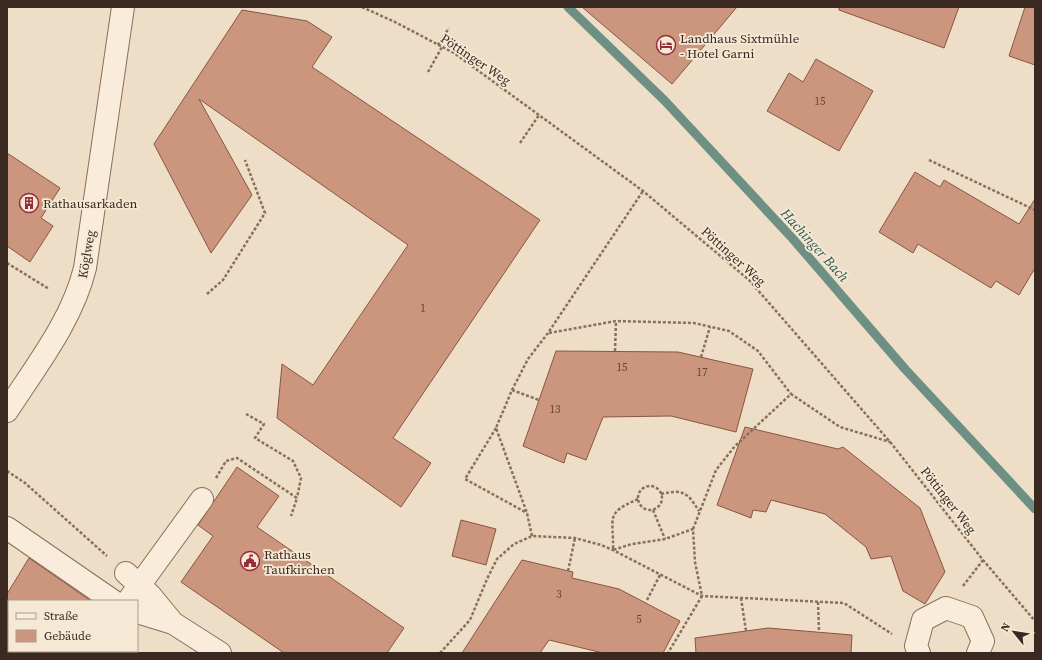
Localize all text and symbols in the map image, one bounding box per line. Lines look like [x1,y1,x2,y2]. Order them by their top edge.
street label: Pöttinger Weg [437,30,514,89]
place label: Landhaus Sixtmühle - Hotel Garni [680,30,800,62]
hotel icon: Landhaus Sixtmühle - Hotel Garni [655,34,677,56]
house number: 15 [815,94,826,109]
building icon: Rathausarkaden [18,192,40,214]
place label: Rathausarkaden [43,195,138,212]
water label: Hachinger Bach [776,203,854,287]
street label: Pöttinger Weg [698,223,770,290]
street label: Köglweg [74,228,99,280]
house number: 1 [420,301,426,316]
house number: 15 [617,360,628,375]
house number: 17 [697,365,708,380]
house number: 13 [550,402,561,417]
street label: Pöttinger Weg [917,463,980,538]
place label: Rathaus Taufkirchen [264,546,335,578]
public building icon: Rathaus Taufkirchen [239,550,261,572]
house number: 3 [556,587,562,602]
legend [8,600,138,652]
text: Straße [44,608,78,624]
house number: 5 [636,612,642,627]
north arrow [994,612,1034,652]
text: N [997,620,1014,634]
text: Gebäude [44,628,91,644]

